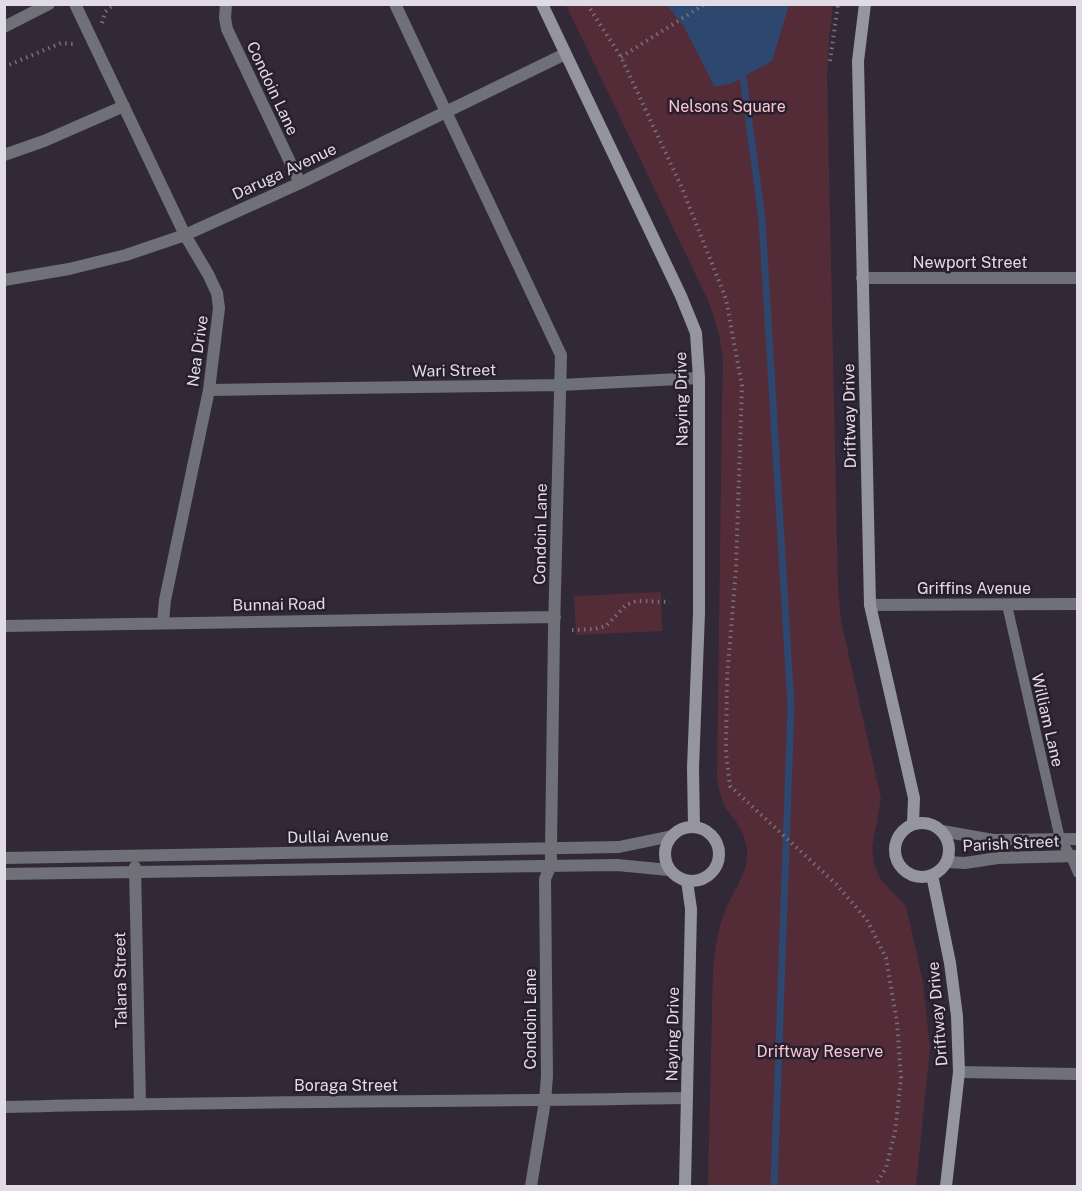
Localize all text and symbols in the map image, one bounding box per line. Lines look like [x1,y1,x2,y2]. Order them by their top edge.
street label: Condoin Lane [243,38,303,138]
park label: Nelsons Square [668,97,786,116]
street label: Daruga Avenue [229,139,339,204]
street label: Newport Street [913,253,1027,272]
street label: Nea Drive [183,314,212,388]
street label: Naying Drive [671,352,692,446]
street label: Wari Street [412,360,496,381]
street label: Driftway Drive [839,363,860,469]
street label: Condoin Lane [530,483,551,585]
street label: Griffins Avenue [917,579,1031,598]
street label: Bunnai Road [232,594,326,615]
street label: William Lane [1028,672,1067,769]
street label: Dullai Avenue [287,826,389,847]
street label: Parish Street [962,831,1060,856]
street label: Talara Street [110,932,131,1028]
street label: Driftway Drive [923,961,952,1067]
street label: Condoin Lane [521,968,540,1070]
street label: Naying Drive [662,987,683,1081]
park label: Driftway Reserve [757,1042,883,1061]
street label: Boraga Street [294,1076,398,1095]

